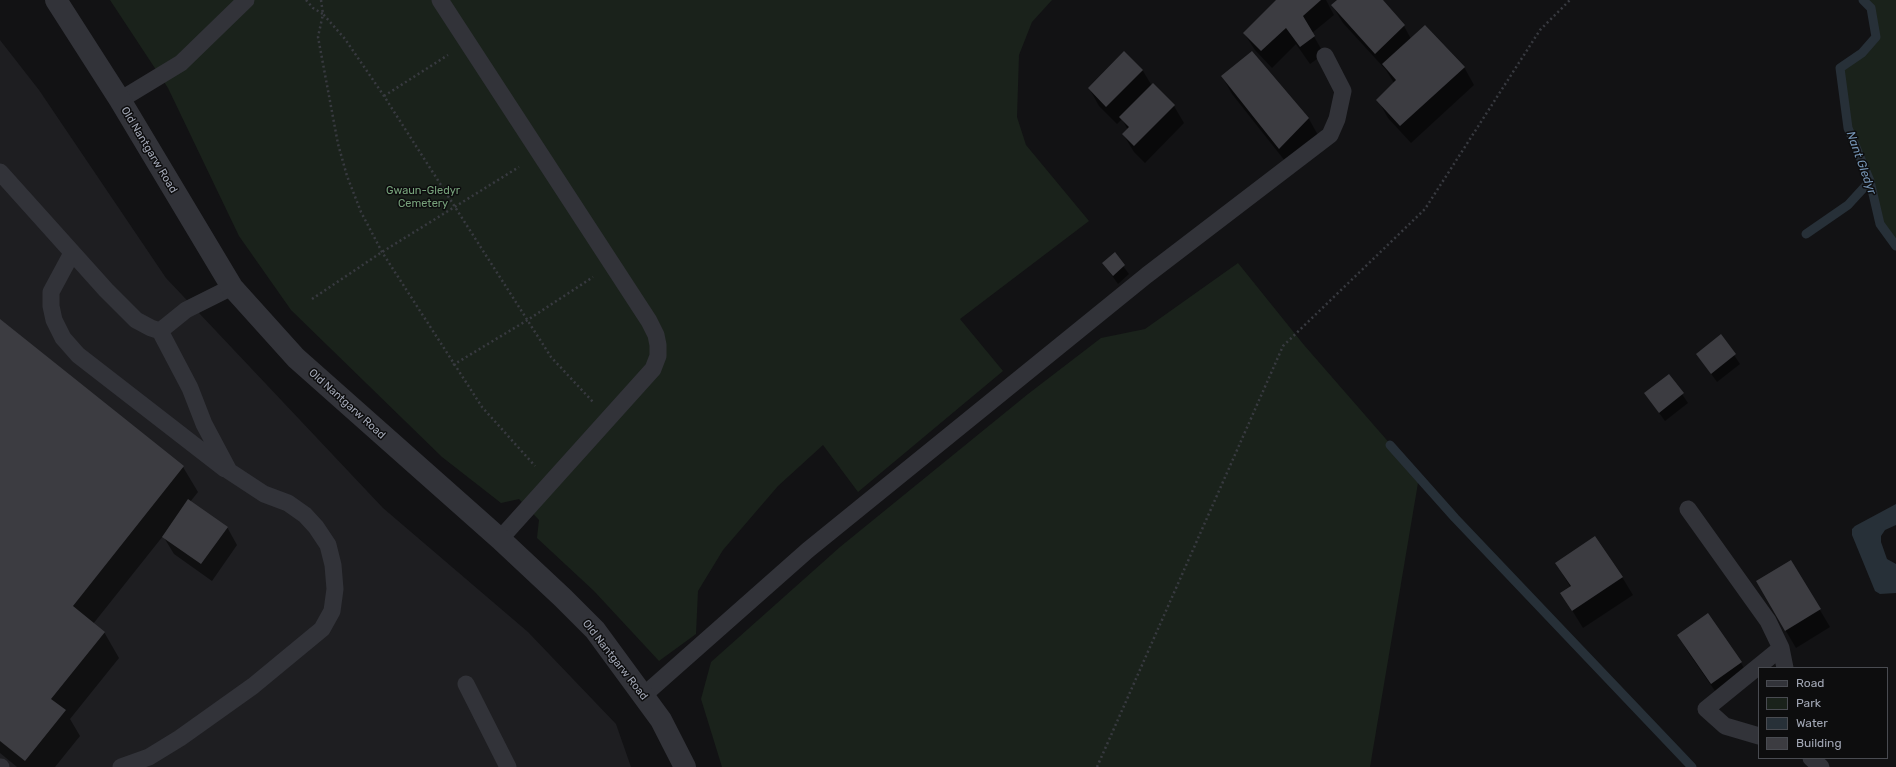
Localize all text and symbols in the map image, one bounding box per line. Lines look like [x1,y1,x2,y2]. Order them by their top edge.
street label: Old Nantgarw Road [118,104,180,196]
water label: Nant Gledyr [1843,129,1879,197]
park label: Gwaun-Gledyr Cemetery [386,184,460,210]
street label: Old Nantgarw Road [306,366,388,442]
street label: Old Nantgarw Road [580,617,650,703]
legend [1758,667,1888,759]
text: Road [1796,676,1824,690]
text: Park [1796,696,1821,710]
text: Water [1796,716,1828,730]
text: Building [1796,736,1842,750]

